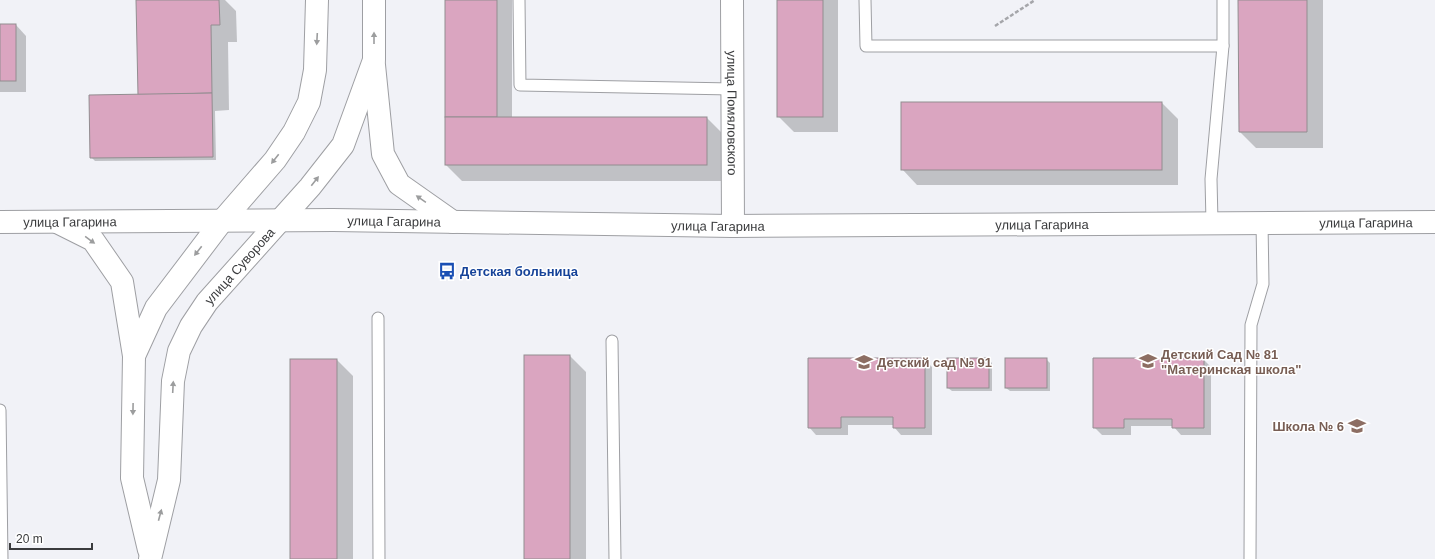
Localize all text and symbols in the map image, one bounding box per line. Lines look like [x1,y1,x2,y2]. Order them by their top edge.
one-way arrow [371,31,377,44]
one-way arrow [313,33,320,45]
street label: улица Помяловского [725,50,740,176]
one-way arrow [271,153,280,164]
one-way arrow [311,175,319,186]
one-way arrow [416,195,426,203]
street label: улица Гагарина [347,213,442,229]
street label: улица Гагарина [23,214,118,229]
street label: улица Гагарина [1319,215,1414,230]
street label: улица Гагарина [995,216,1090,232]
street label: улица Гагарина [671,218,766,234]
street label: улица Суворова [201,224,278,307]
one-way arrow [84,236,95,244]
one-way arrow [193,246,202,257]
bus stop icon: Детская больница [437,261,457,281]
place label: Детская больница [460,264,579,279]
place label: Детский Сад № 81 "Материнская школа" [1161,347,1301,377]
school or university icon: Детский Сад № 81 "Материнская школа" [1138,351,1158,371]
school or university icon: Детский сад № 91 [854,352,874,372]
place label: Детский сад № 91 [877,355,992,370]
one-way arrow [169,381,176,393]
one-way arrow [130,403,136,416]
school or university icon: Школа № 6 [1347,416,1367,436]
place label: Школа № 6 [1273,419,1344,434]
one-way arrow [157,509,163,521]
scale bar [10,525,92,551]
text: 20 m [16,532,43,546]

